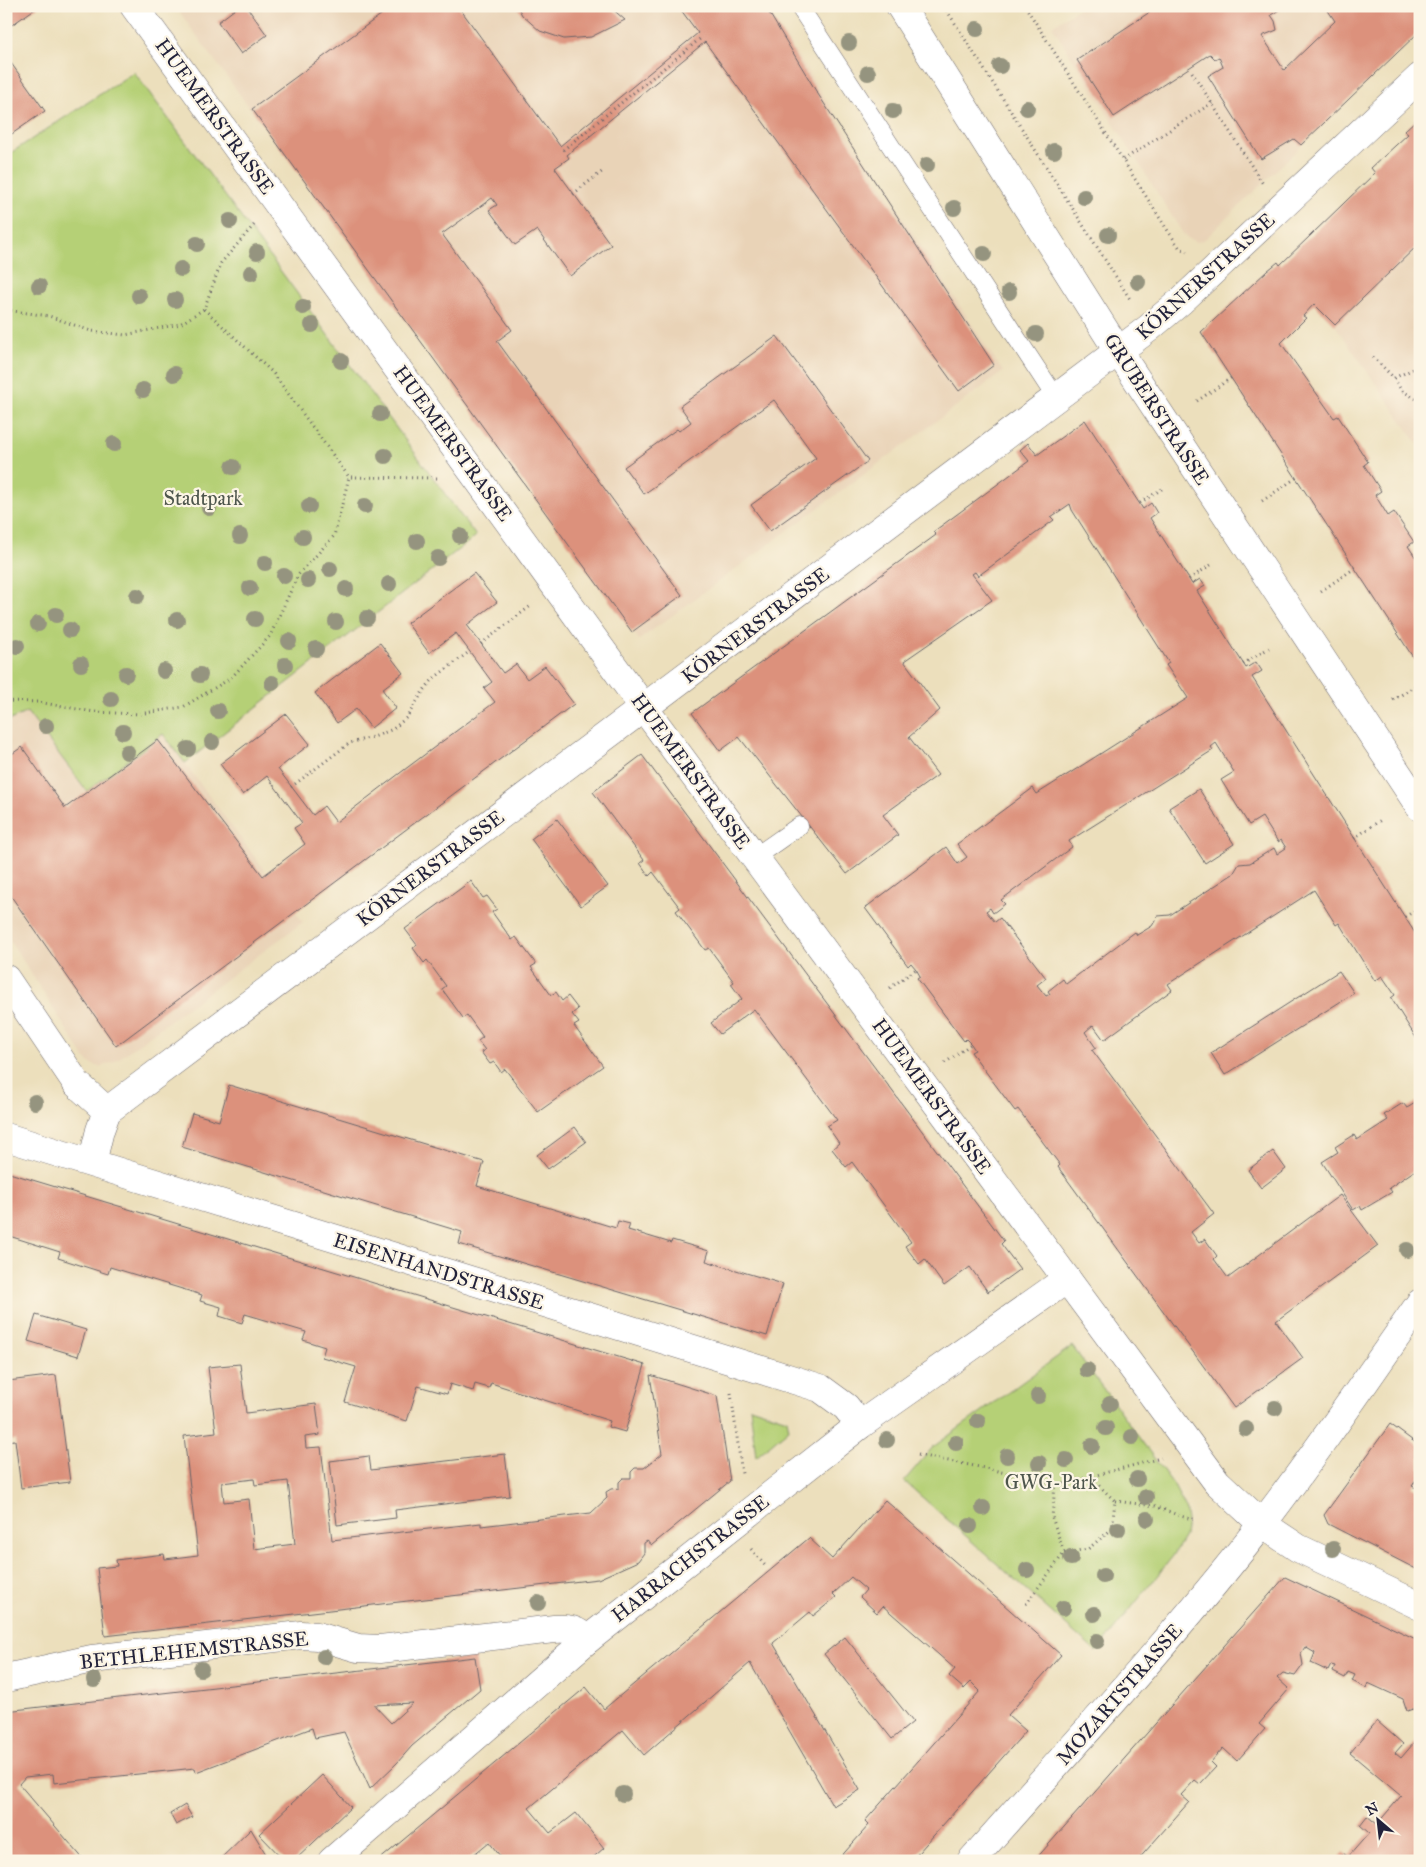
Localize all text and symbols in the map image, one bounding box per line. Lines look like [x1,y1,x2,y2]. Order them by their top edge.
street label: HUEMERSTRASSE [150,33,280,199]
street label: KÖRNERSTRASSE [1131,207,1279,345]
street label: GRUBERSTRASSE [1099,329,1215,489]
street label: HUEMERSTRASSE [388,360,518,526]
park label: Stadtpark [163,486,243,510]
street label: KÖRNERSTRASSE [677,562,833,688]
street label: HUEMERSTRASSE [626,688,756,854]
street label: KÖRNERSTRASSE [352,805,508,931]
street label: HUEMERSTRASSE [867,1013,997,1179]
street label: EISENHANDSTRASSE [331,1227,547,1315]
park label: GWG-Park [1005,1470,1098,1494]
street label: HARRACHSTRASSE [607,1489,773,1627]
street label: MOZARTSTRASSE [1051,1619,1187,1769]
street label: BETHLEHEMSTRASSE [78,1626,310,1674]
north arrow [1354,1794,1404,1844]
text: N [1363,1799,1381,1819]

